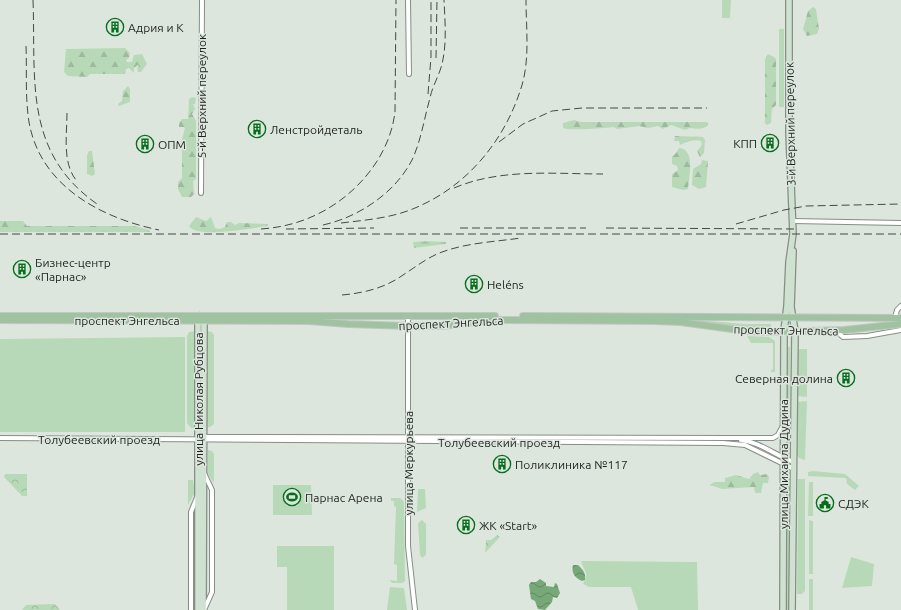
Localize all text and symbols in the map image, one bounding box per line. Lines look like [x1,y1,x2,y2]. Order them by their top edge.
building icon: Адрия и К [105,17,125,37]
place label: Адрия и К [128,21,184,34]
street label: 5-й Верхний переулок [195,34,208,158]
street label: 3-й Верхний переулок [782,62,798,186]
building icon: Ленстройдеталь [247,119,267,139]
place label: Ленстройдеталь [270,123,363,136]
building icon: КПП [760,133,780,153]
building icon: ОПМ [135,134,155,154]
place label: КПП [733,137,757,150]
place label: ОПМ [158,138,186,151]
place label: Бизнес-центр «Парнас» [35,256,111,283]
building icon: Бизнес-центр «Парнас» [12,259,32,279]
building icon: Heléns [464,274,484,294]
place label: Heléns [487,278,524,291]
street label: проспект Энгельса [74,314,180,327]
street label: проспект Энгельса [398,314,504,332]
street label: проспект Энгельса [733,323,839,337]
street label: улица Николая Рубцова [192,332,205,466]
building icon: Северная долина [836,368,856,388]
place label: Северная долина [735,372,833,385]
street label: улица Михаила Дудина [777,399,790,529]
street label: улица Меркурьева [402,411,415,515]
street label: Толубеевский проезд [38,433,160,446]
street label: Толубеевский проезд [438,436,560,449]
building icon: Поликлиника №117 [492,454,512,474]
place label: Поликлиника №117 [515,458,628,471]
sports icon: Парнас Арена [282,487,302,507]
place label: Парнас Арена [305,491,383,504]
public building icon: СДЭК [815,493,835,513]
place label: СДЭК [838,497,869,510]
building icon: ЖК «Start» [456,515,476,535]
place label: ЖК «Start» [479,519,537,532]

